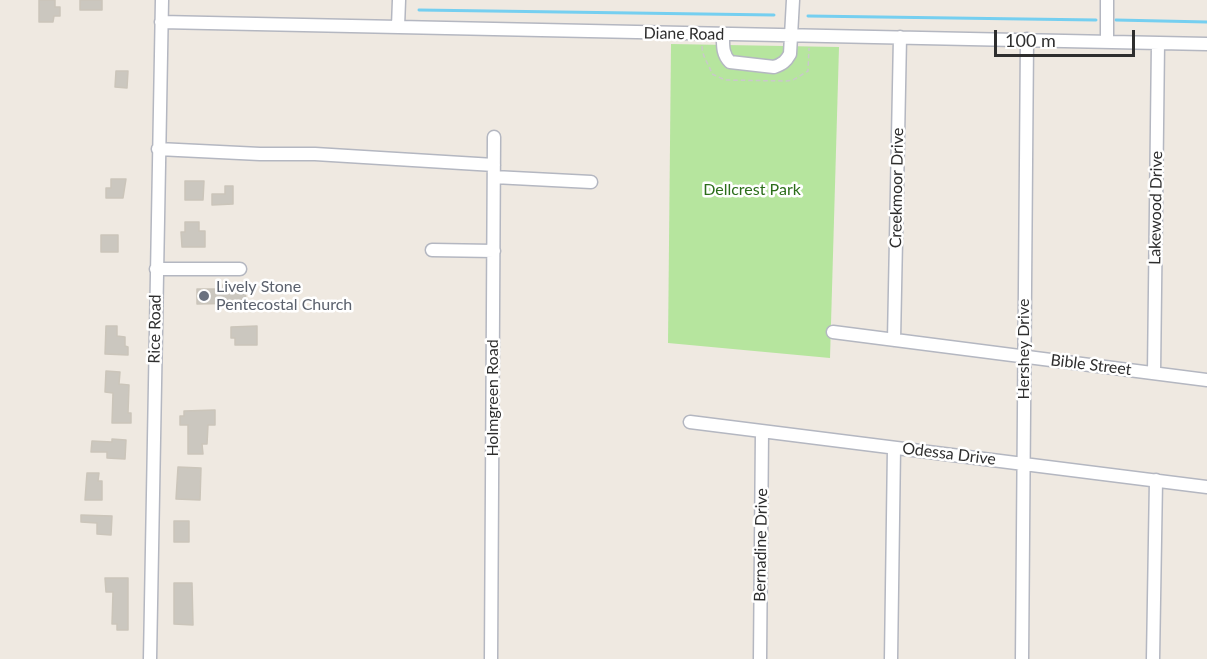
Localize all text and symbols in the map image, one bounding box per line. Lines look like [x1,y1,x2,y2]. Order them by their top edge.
scale bar [997,18,1138,56]
street label: Diane Road [643,24,725,44]
text: 100 m [1005,29,1056,51]
street label: Creekmoor Drive [886,128,908,248]
street label: Lakewood Drive [1145,151,1167,265]
park label: Dellcrest Park [703,180,801,200]
place label: Lively Stone Pentecostal Church [216,277,352,315]
marker: Lively Stone Pentecostal Church [197,289,211,303]
street label: Rice Road [145,294,165,364]
street label: Hershey Drive [1014,299,1034,399]
street label: Holmgreen Road [483,339,503,457]
street label: Bible Street [1049,351,1133,379]
street label: Odessa Drive [901,439,997,469]
street label: Bernadine Drive [750,488,772,602]

